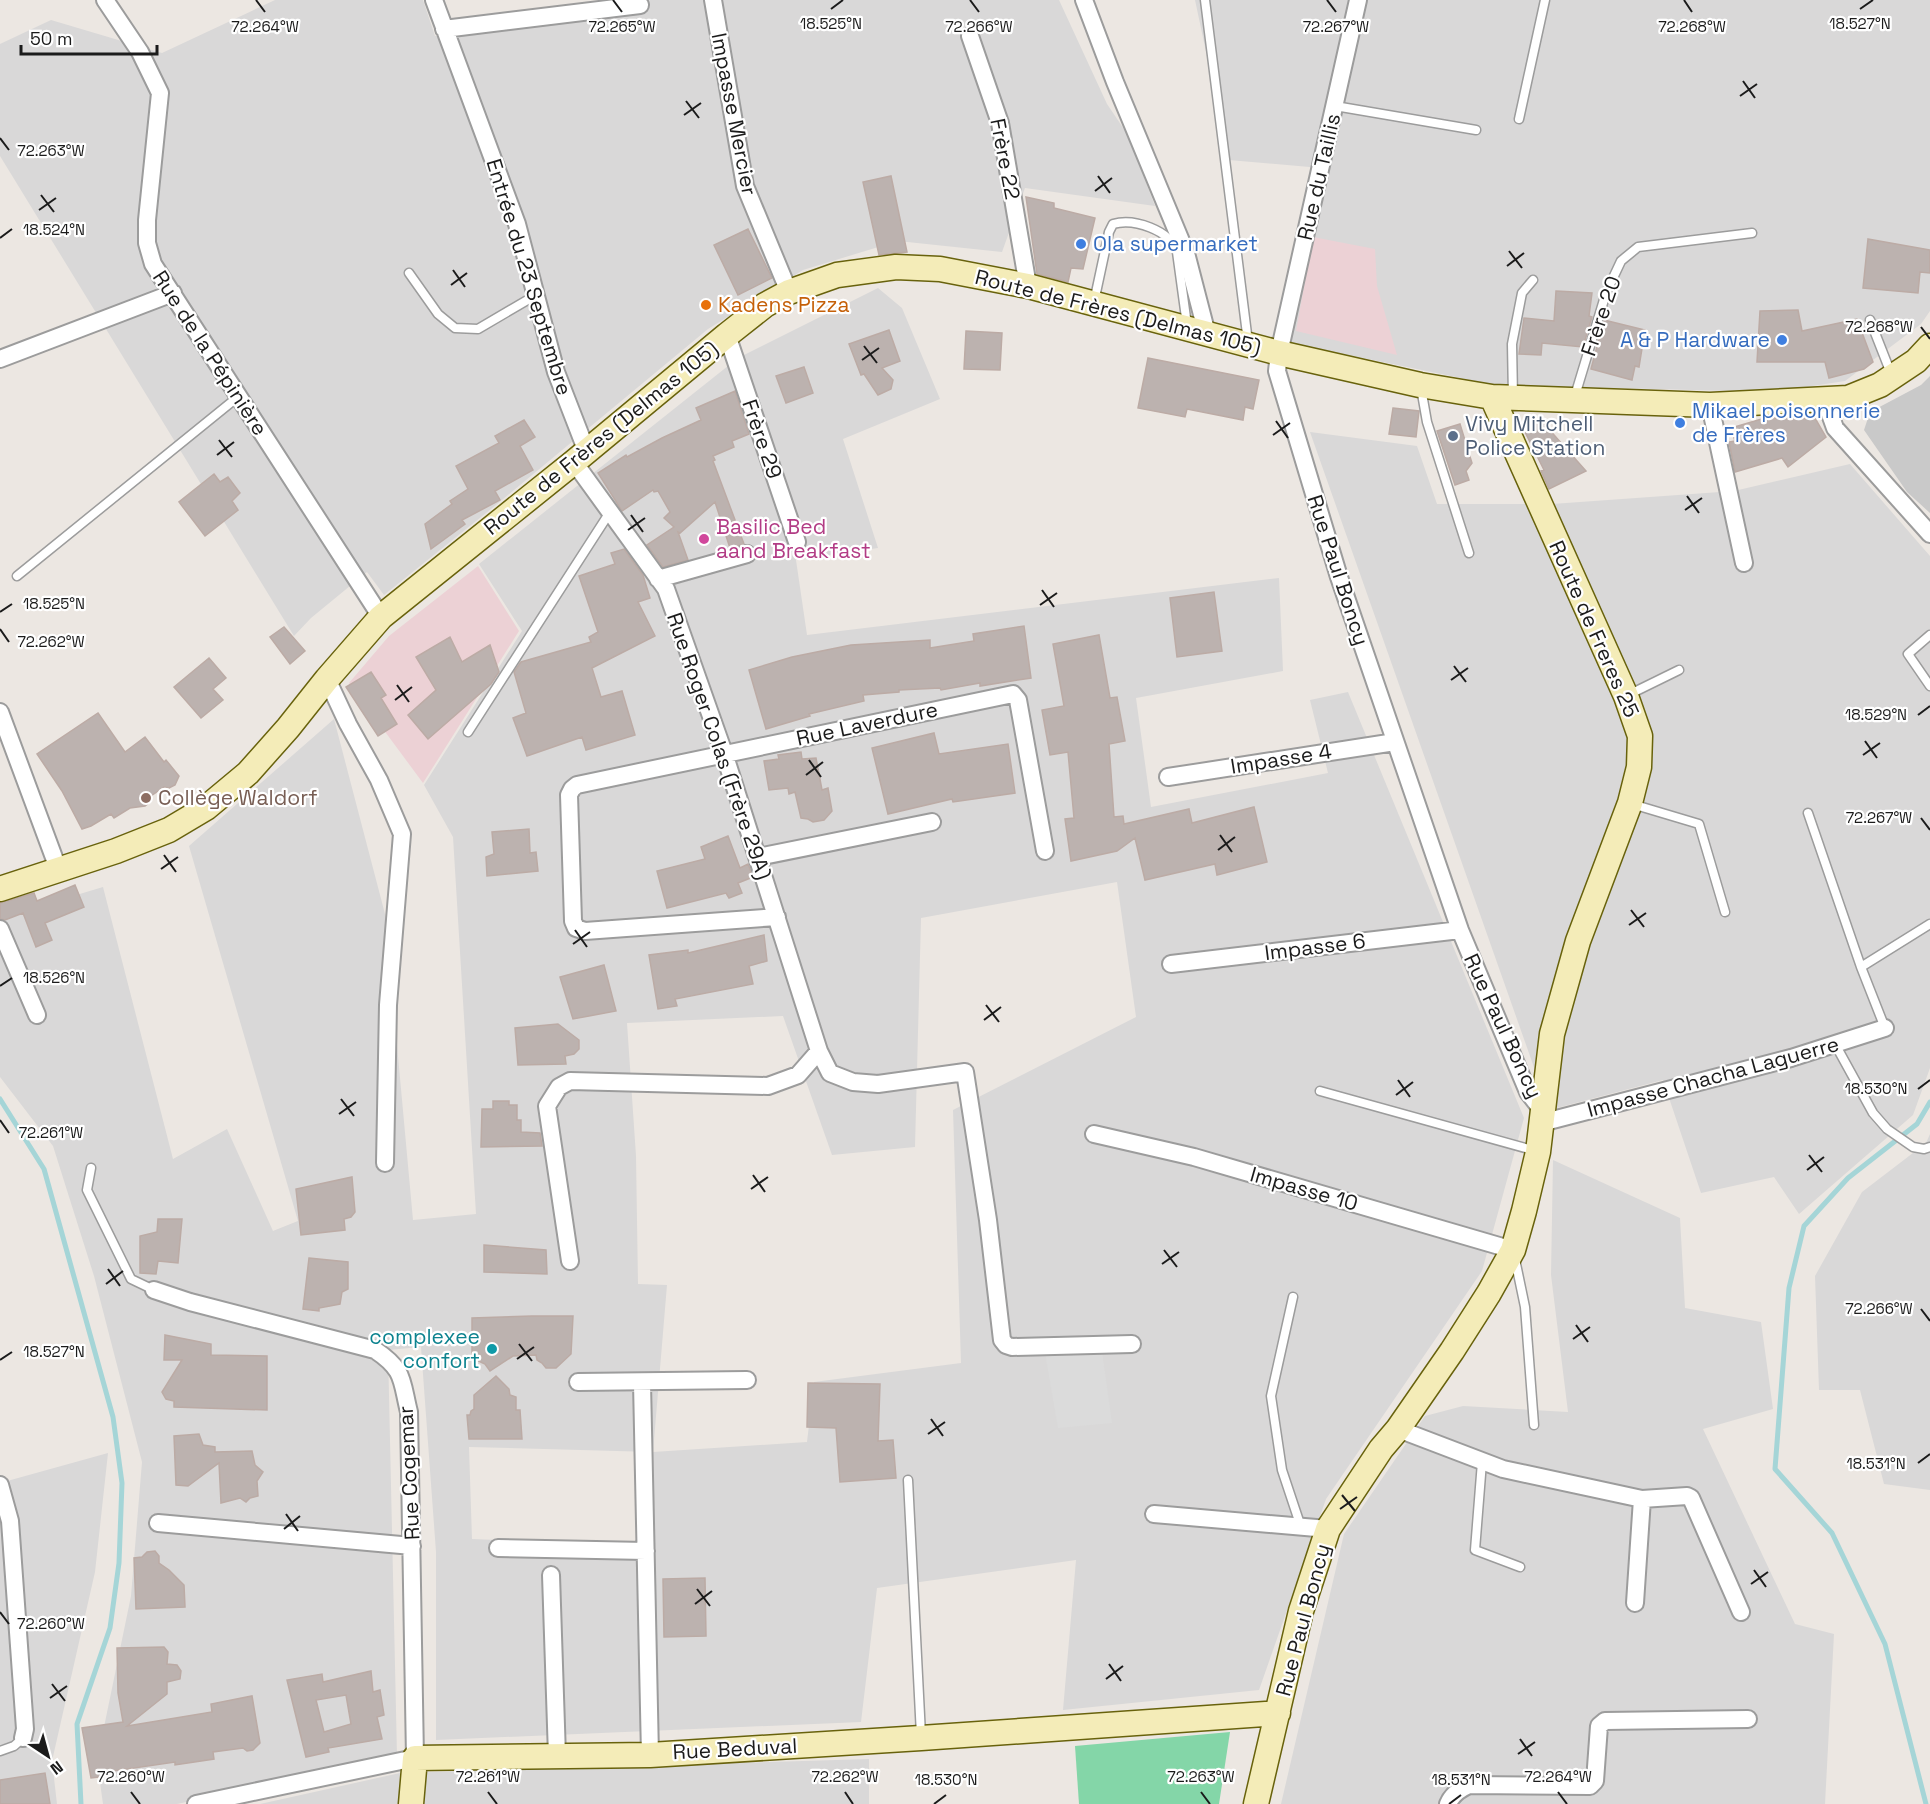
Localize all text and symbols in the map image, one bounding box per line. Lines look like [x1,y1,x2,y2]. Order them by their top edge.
text: 18.525°N [800,14,862,33]
text: 18.527°N [1829,14,1891,33]
text: 72.264°W [231,17,299,36]
text: 72.265°W [588,17,656,36]
text: 72.266°W [945,17,1013,36]
text: 72.267°W [1303,17,1369,36]
text: 72.268°W [1658,17,1726,36]
scale bar [21,18,158,56]
text: 50 m [30,27,72,50]
street label: Impasse Mercier [706,30,763,197]
street label: Rue du Taillis [1291,111,1346,243]
street label: Frère 22 [984,116,1027,202]
text: 72.263°W [17,141,85,160]
street label: Entrée du 23 Septembre [481,155,578,398]
text: 18.524°N [23,220,85,239]
place label: Ola supermarket [1093,230,1258,257]
marker: Ola supermarket [1074,237,1088,251]
street label: Route de Frères (Delmas 105) [972,263,1264,360]
street label: Rue de la Pépinière [147,265,274,440]
street label: Frère 20 [1574,272,1627,359]
place label: Kadens Pizza [718,291,850,318]
marker: Kadens Pizza [699,298,713,312]
text: 72.268°W [1845,317,1913,336]
place label: A & P Hardware [1620,326,1770,353]
marker: A & P Hardware [1775,333,1789,347]
street label: Route de Frères (Delmas 105) [478,335,723,541]
street label: Frère 29 [736,396,789,482]
place label: Mikael poisonnerie de Frères [1692,397,1881,448]
place label: Vivy Mitchell Police Station [1465,410,1605,461]
marker: Mikael poisonnerie de Frères [1673,416,1687,430]
marker: Vivy Mitchell Police Station [1446,429,1460,443]
street label: Rue Paul Boncy [1301,491,1376,649]
place label: Basilic Bed aand Breakfast [716,513,871,564]
marker: Basilic Bed aand Breakfast [697,532,711,546]
street label: Route de Freres 25 [1543,536,1646,721]
text: 18.525°N [23,594,85,613]
street label: Rue Roger Colas (Frère 29A) [661,609,778,883]
text: 72.262°W [17,632,85,651]
street label: Rue Laverdure [794,695,940,752]
text: 18.529°N [1845,705,1907,724]
street label: Impasse 4 [1229,737,1333,780]
place label: Collège Waldorf [158,784,317,811]
marker: Collège Waldorf [139,791,153,805]
text: 72.267°W [1846,808,1912,827]
street label: Impasse 6 [1263,927,1367,966]
street label: Rue Paul Boncy [1458,949,1549,1102]
text: 18.526°N [23,968,85,987]
street label: Impasse Chacha Laguerre [1584,1030,1842,1123]
text: 18.530°N [1845,1079,1907,1098]
text: 72.261°W [19,1123,83,1142]
street label: Impasse 10 [1247,1160,1361,1217]
text: 72.266°W [1845,1299,1913,1318]
place label: complexee confort [369,1323,480,1374]
text: 18.527°N [23,1342,85,1361]
marker: complexee confort [485,1342,499,1356]
street label: Rue Cogemar [391,1405,425,1541]
text: 18.531°N [1846,1454,1906,1473]
street label: Rue Paul Boncy [1269,1541,1336,1699]
text: 72.260°W [17,1614,85,1633]
north arrow [18,1726,78,1786]
street label: Rue Beduval [672,1732,798,1765]
text: N [46,1756,67,1779]
text: 72.260°W [97,1767,165,1786]
text: 72.261°W [456,1767,520,1786]
text: 72.262°W [811,1767,879,1786]
text: 72.263°W [1167,1767,1235,1786]
text: 72.264°W [1524,1767,1592,1786]
text: 18.530°N [915,1770,977,1789]
text: 18.531°N [1431,1770,1491,1789]

